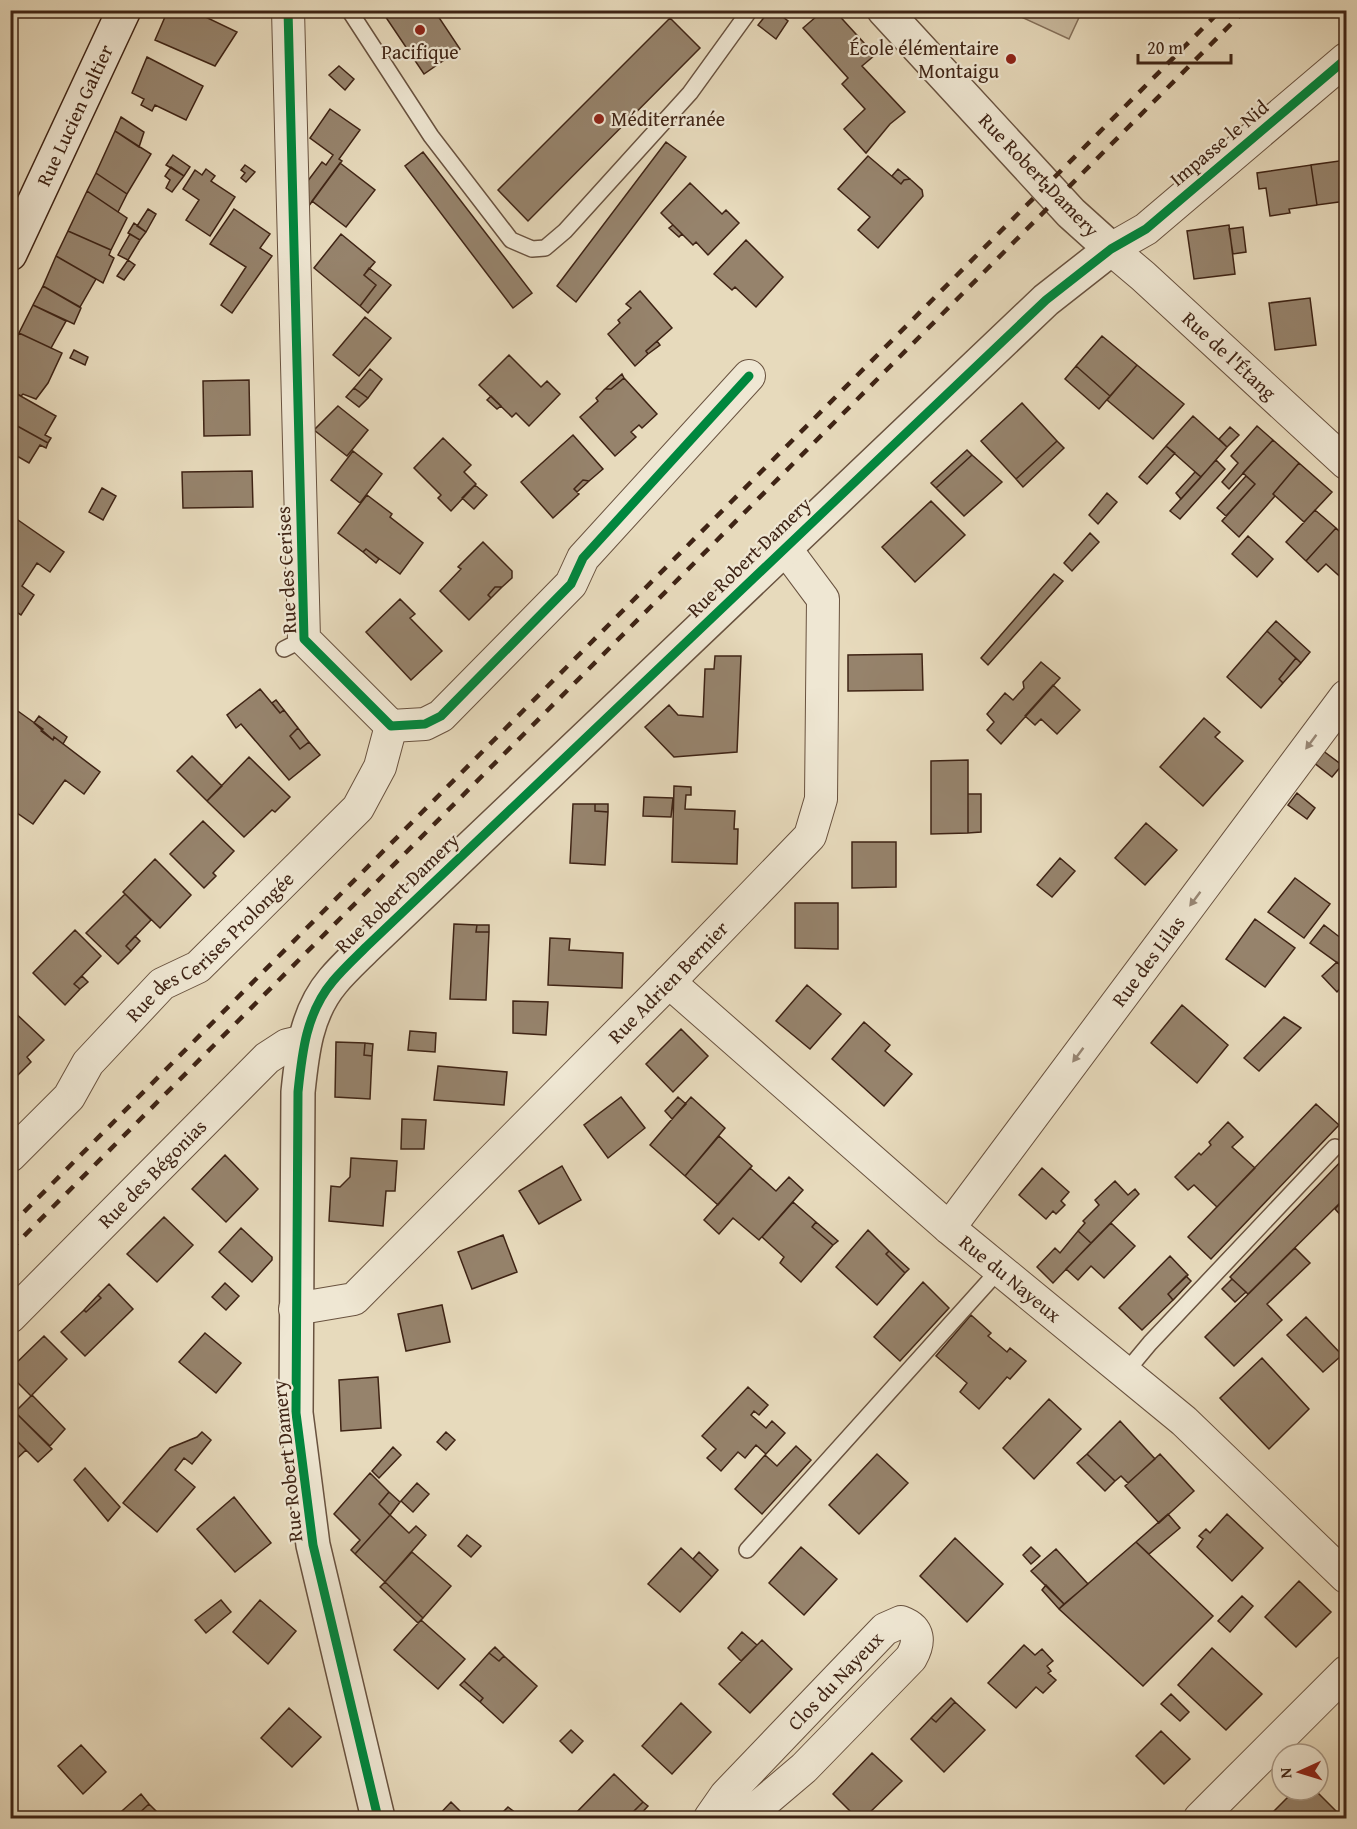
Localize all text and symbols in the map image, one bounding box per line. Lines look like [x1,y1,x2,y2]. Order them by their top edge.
marker: Pacifique [413,23,427,37]
scale bar [1138,27,1231,65]
place label: École élémentaire Montaigu [850,33,999,85]
text: 20 m [1147,34,1183,61]
place label: Pacifique [381,37,459,66]
street label: Rue Lucien Galtier [29,40,120,191]
marker: École élémentaire Montaigu [1004,52,1018,66]
street label: Impasse le Nid [1163,92,1275,193]
place label: Méditerranée [611,104,725,133]
street label: Rue Robert Damery [972,106,1106,243]
marker: Méditerranée [592,112,606,126]
street label: Rue de l'Étang [1176,304,1283,406]
street label: Rue Robert Damery [680,490,817,624]
street label: Rue des Cerises [268,505,303,635]
one-way arrow [1306,735,1318,750]
street label: Rue Robert Damery [328,826,465,960]
street label: Rue des Cerises Prolongée [119,865,300,1028]
one-way arrow [1189,890,1201,906]
street label: Rue des Lilas [1104,909,1191,1012]
street label: Rue Adrien Bernier [601,914,735,1050]
one-way arrow [1072,1047,1084,1063]
street label: Rue des Bégonias [91,1112,213,1234]
street label: Rue du Nayeux [953,1227,1069,1329]
street label: Rue Robert Damery [264,1379,309,1544]
street label: Clos du Nayeux [780,1624,890,1737]
north arrow [1270,1742,1330,1802]
text: N [1273,1767,1297,1779]

